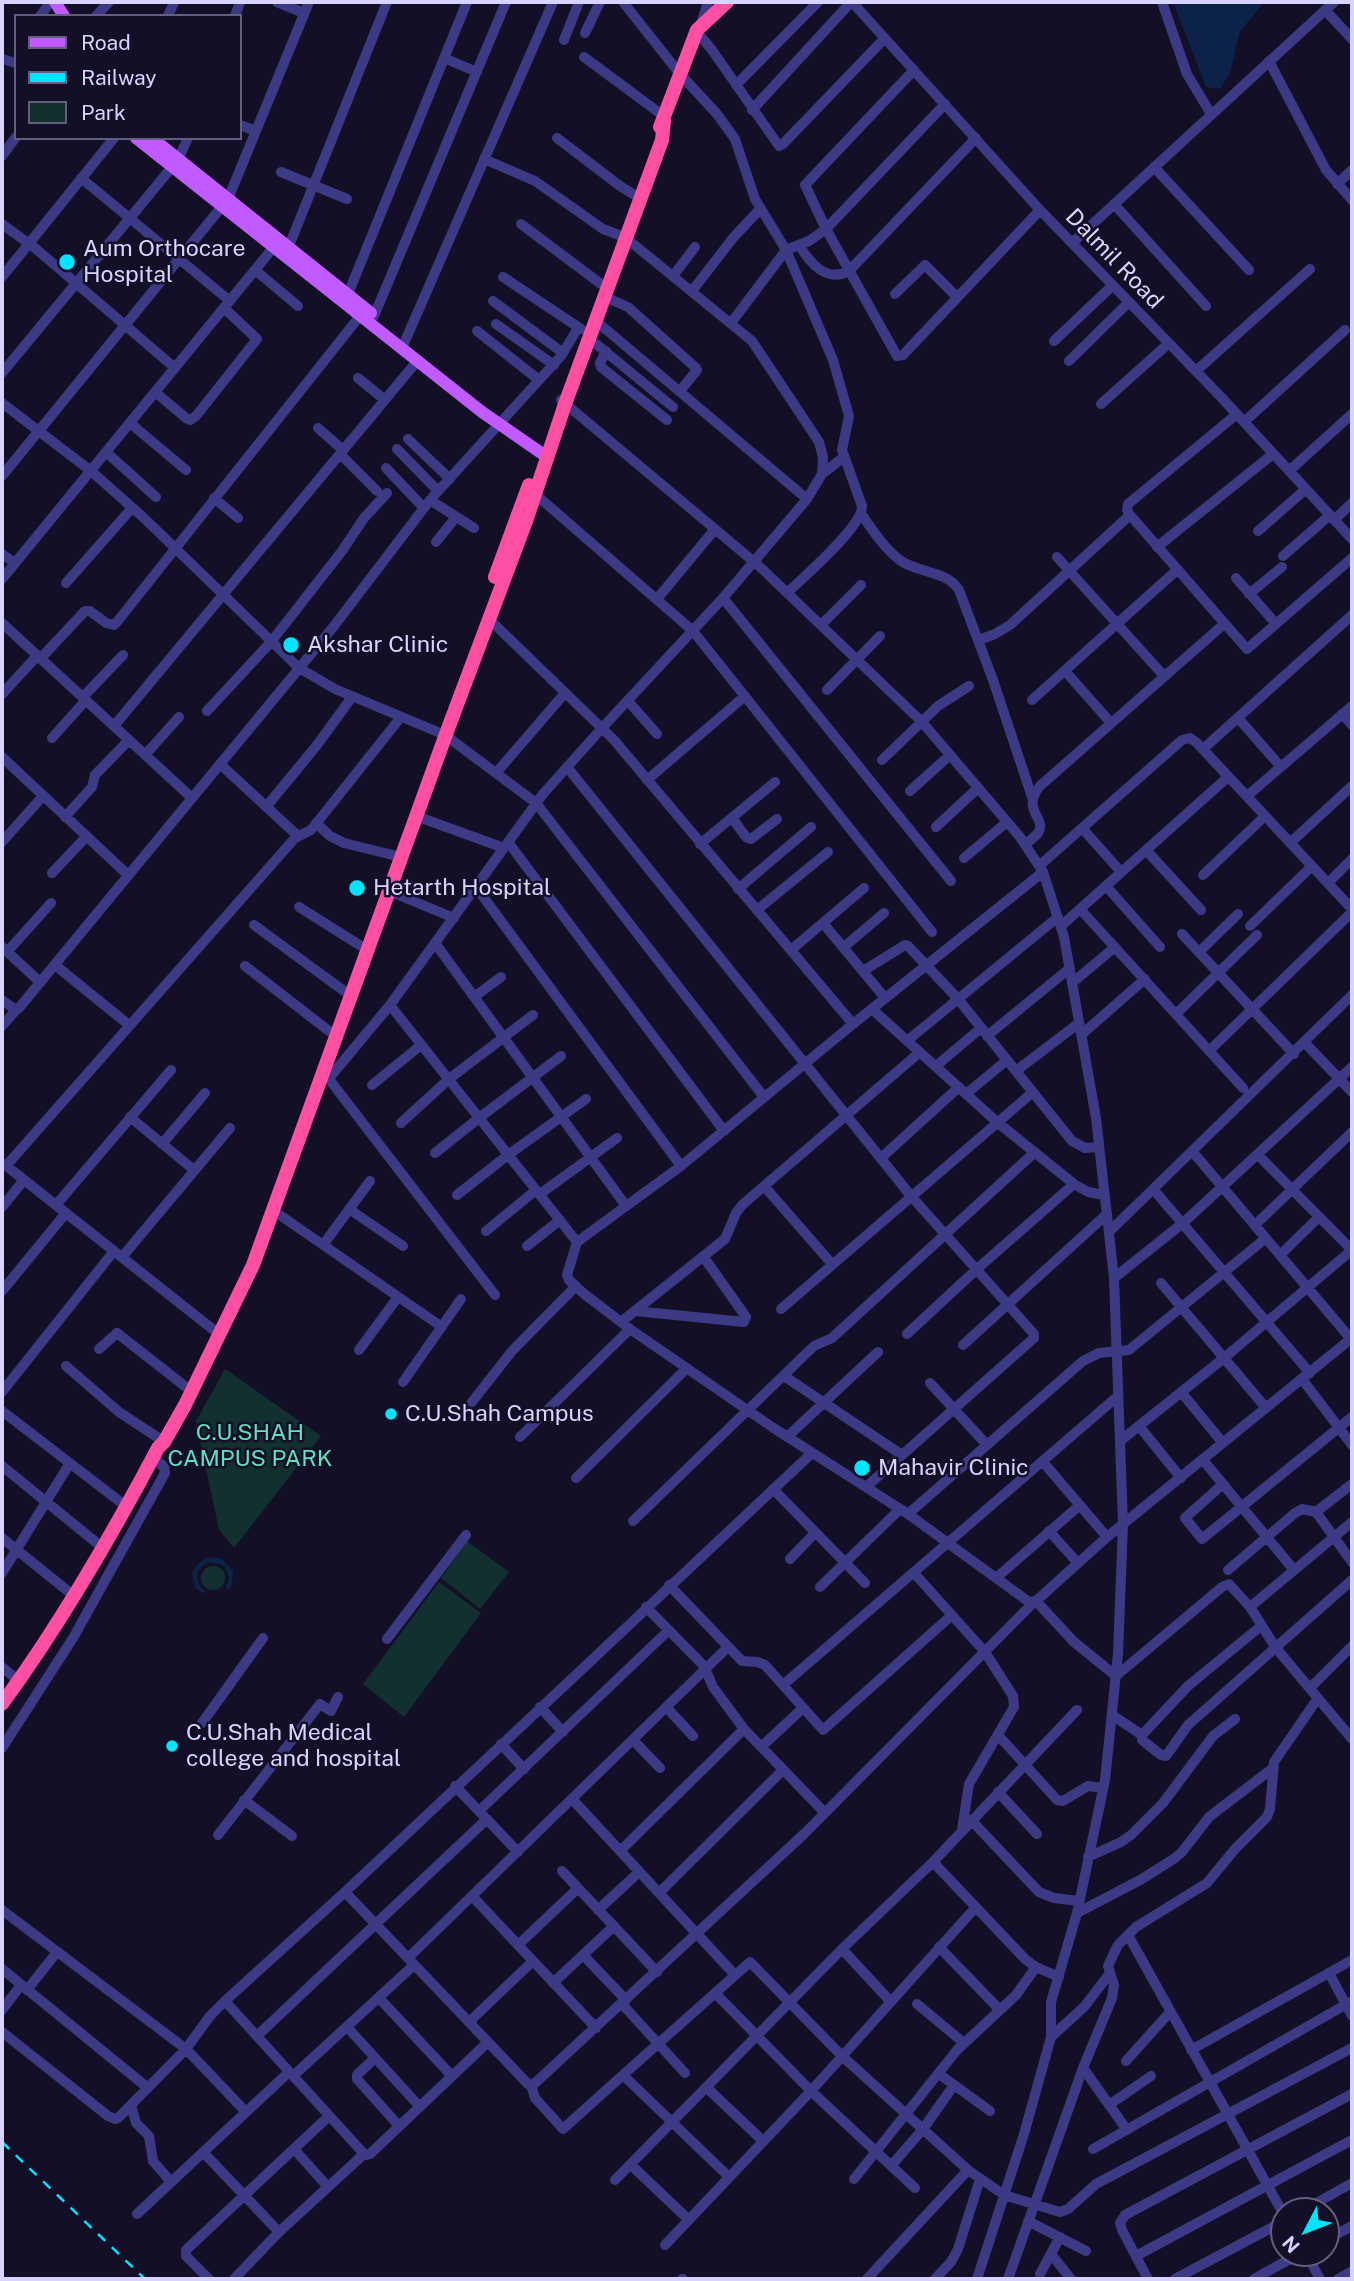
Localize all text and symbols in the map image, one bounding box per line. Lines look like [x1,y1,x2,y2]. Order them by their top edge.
legend [14,14,242,140]
text: Road [81,30,131,55]
text: Railway [81,65,157,90]
text: Park [81,100,126,125]
street label: Dalmil Road [1060,203,1168,315]
place label: Aum Orthocare Hospital [83,235,246,289]
marker: Aum Orthocare Hospital [57,252,77,272]
place label: Akshar Clinic [307,631,448,659]
marker: Akshar Clinic [281,635,301,655]
place label: Hetarth Hospital [373,874,551,902]
marker: Hetarth Hospital [347,878,367,898]
place label: C.U.Shah Campus [405,1400,594,1428]
marker: C.U.Shah Campus [383,1406,399,1422]
park label: C.U.SHAH CAMPUS PARK [168,1419,332,1473]
place label: Mahavir Clinic [878,1454,1029,1482]
marker: Mahavir Clinic [852,1458,872,1478]
place label: C.U.Shah Medical college and hospital [186,1719,401,1773]
marker: C.U.Shah Medical college and hospital [164,1738,180,1754]
north arrow [1270,2197,1340,2267]
text: N [1278,2232,1304,2258]

